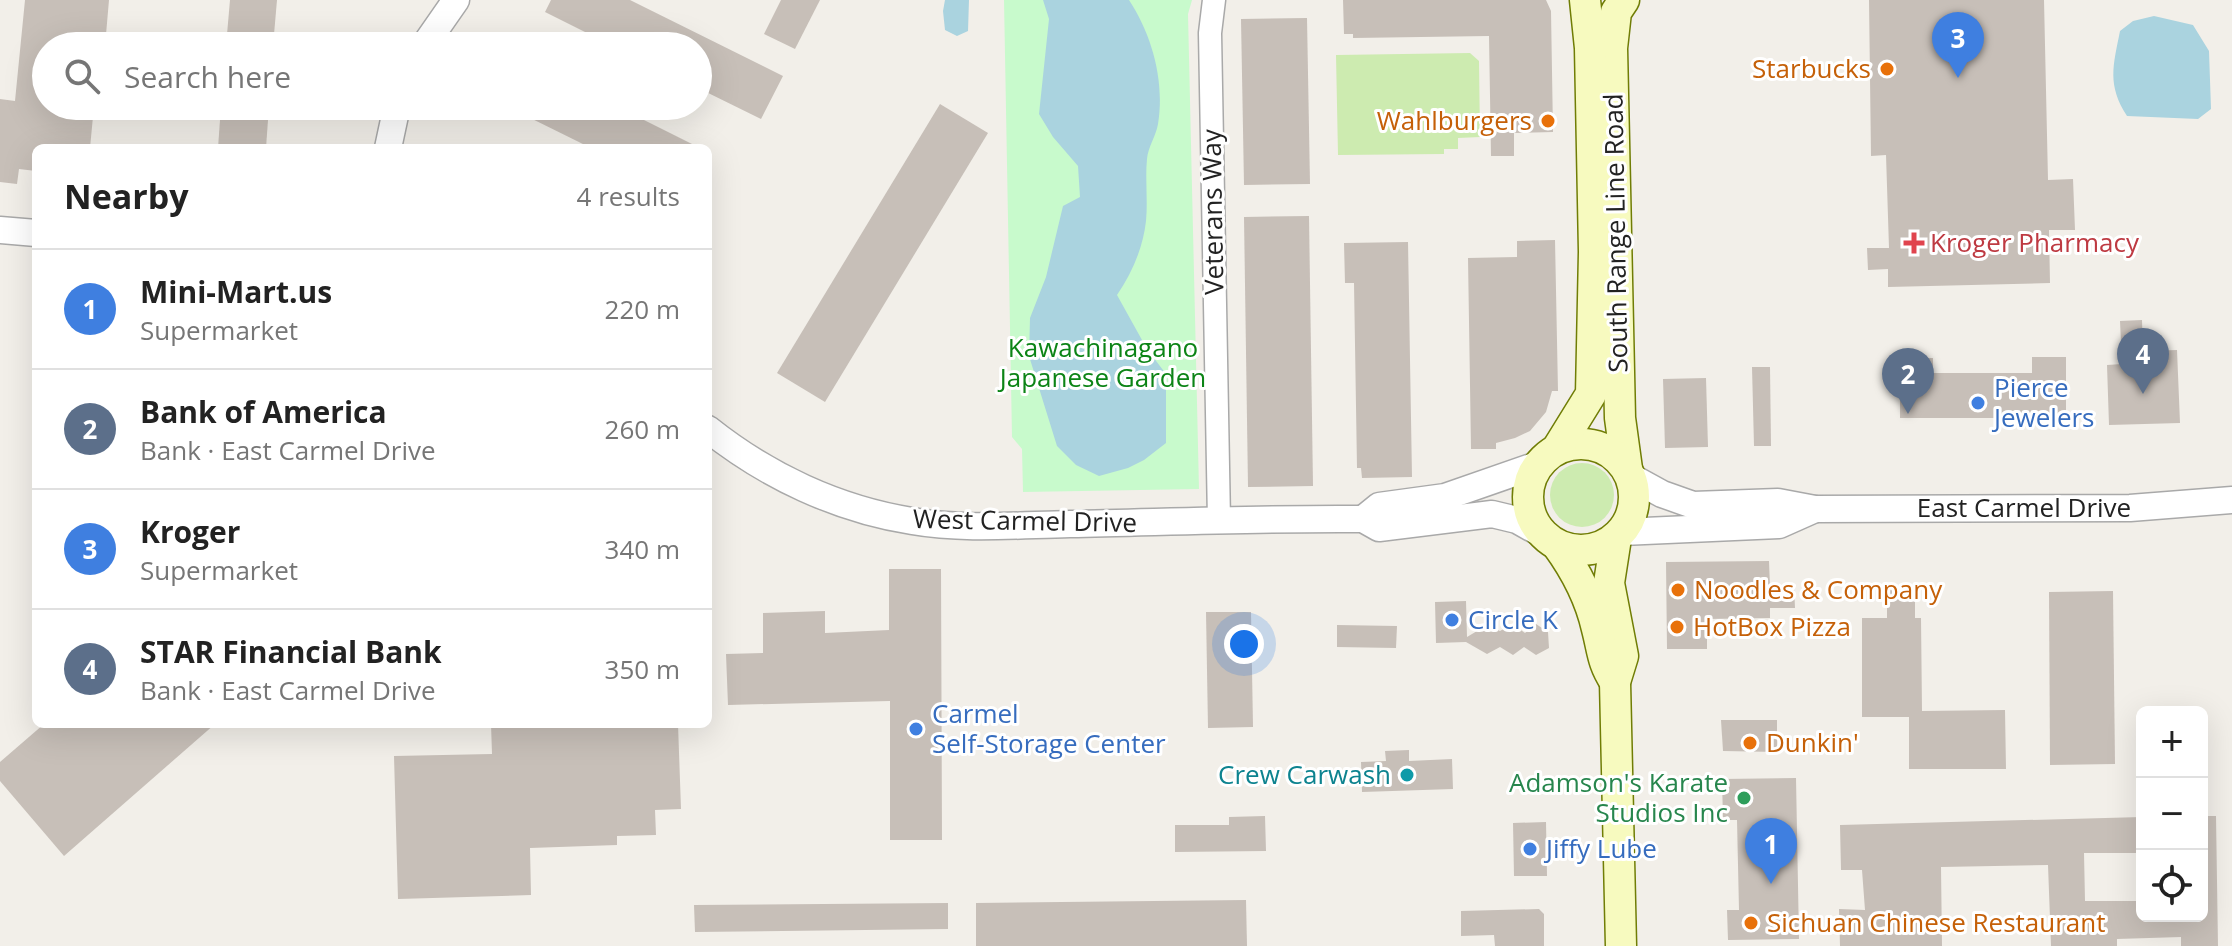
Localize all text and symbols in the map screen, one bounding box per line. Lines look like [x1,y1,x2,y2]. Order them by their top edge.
pin: 3 [1932,12,1984,78]
search box [32,32,712,120]
place label: Starbucks [1752,50,1871,86]
icon: search [60,54,104,98]
text: Search here [124,56,291,97]
marker: Starbucks [1878,60,1896,78]
street label: South Range Line Road [1595,93,1635,373]
place label: Wahlburgers [1377,102,1532,138]
marker: Wahlburgers [1539,112,1557,130]
street label: Veterans Way [1193,128,1231,295]
text: Nearby [64,173,189,219]
text: 4 results [577,178,680,214]
place label: Kroger Pharmacy [1930,224,2140,260]
marker: Kroger Pharmacy [1905,234,1923,252]
text: Mini-Mart.us [140,271,332,312]
text: 1 [83,291,97,327]
text: 220 m [605,291,680,327]
text: Supermarket [140,312,298,348]
pin: 4 [2117,328,2169,394]
park label: Kawachinagano Japanese Garden [997,329,1206,395]
pin: 2 [1882,348,1934,414]
place label: Pierce Jewelers [1991,369,2095,435]
text: Bank of America [140,391,387,432]
marker: Pierce Jewelers [1969,394,1987,412]
text: 2 [83,411,97,447]
text: 260 m [605,411,680,447]
text: Bank · East Carmel Drive [140,432,436,468]
street label: East Carmel Drive [1917,489,2131,525]
street label: West Carmel Drive [913,500,1137,540]
text: Kroger [140,511,240,552]
text: 3 [83,531,97,567]
text: 340 m [605,531,680,567]
text: Supermarket [140,552,298,588]
place label: Noodles & Company [1694,571,1943,607]
marker: Noodles & Company [1669,581,1687,599]
place label: Circle K [1468,601,1558,637]
place label: HotBox Pizza [1693,608,1851,644]
marker: Circle K [1443,611,1461,629]
marker: HotBox Pizza [1668,618,1686,636]
your location [1224,624,1264,664]
text: STAR Financial Bank [140,631,442,672]
text: 4 [83,651,97,687]
text: 350 m [605,651,680,687]
text: Bank · East Carmel Drive [140,672,436,708]
place label: Carmel Self-Storage Center [932,695,1166,761]
map controls [2136,706,2208,922]
button: + [2136,706,2208,778]
marker: Carmel Self-Storage Center [907,720,925,738]
place label: Dunkin' [1766,724,1859,760]
marker: Dunkin' [1741,734,1759,752]
place label: Crew Carwash [1218,756,1391,792]
place label: Adamson's Karate Studios Inc [1509,764,1728,830]
marker: Crew Carwash [1398,766,1416,784]
button: − [2136,778,2208,850]
marker: Adamson's Karate Studios Inc [1735,789,1753,807]
pin: 1 [1745,818,1797,884]
place label: Jiffy Lube [1543,830,1657,866]
marker: Jiffy Lube [1521,840,1539,858]
button: locate [2136,850,2208,922]
place label: Sichuan Chinese Restaurant [1767,904,2105,940]
marker: Sichuan Chinese Restaurant [1742,914,1760,932]

